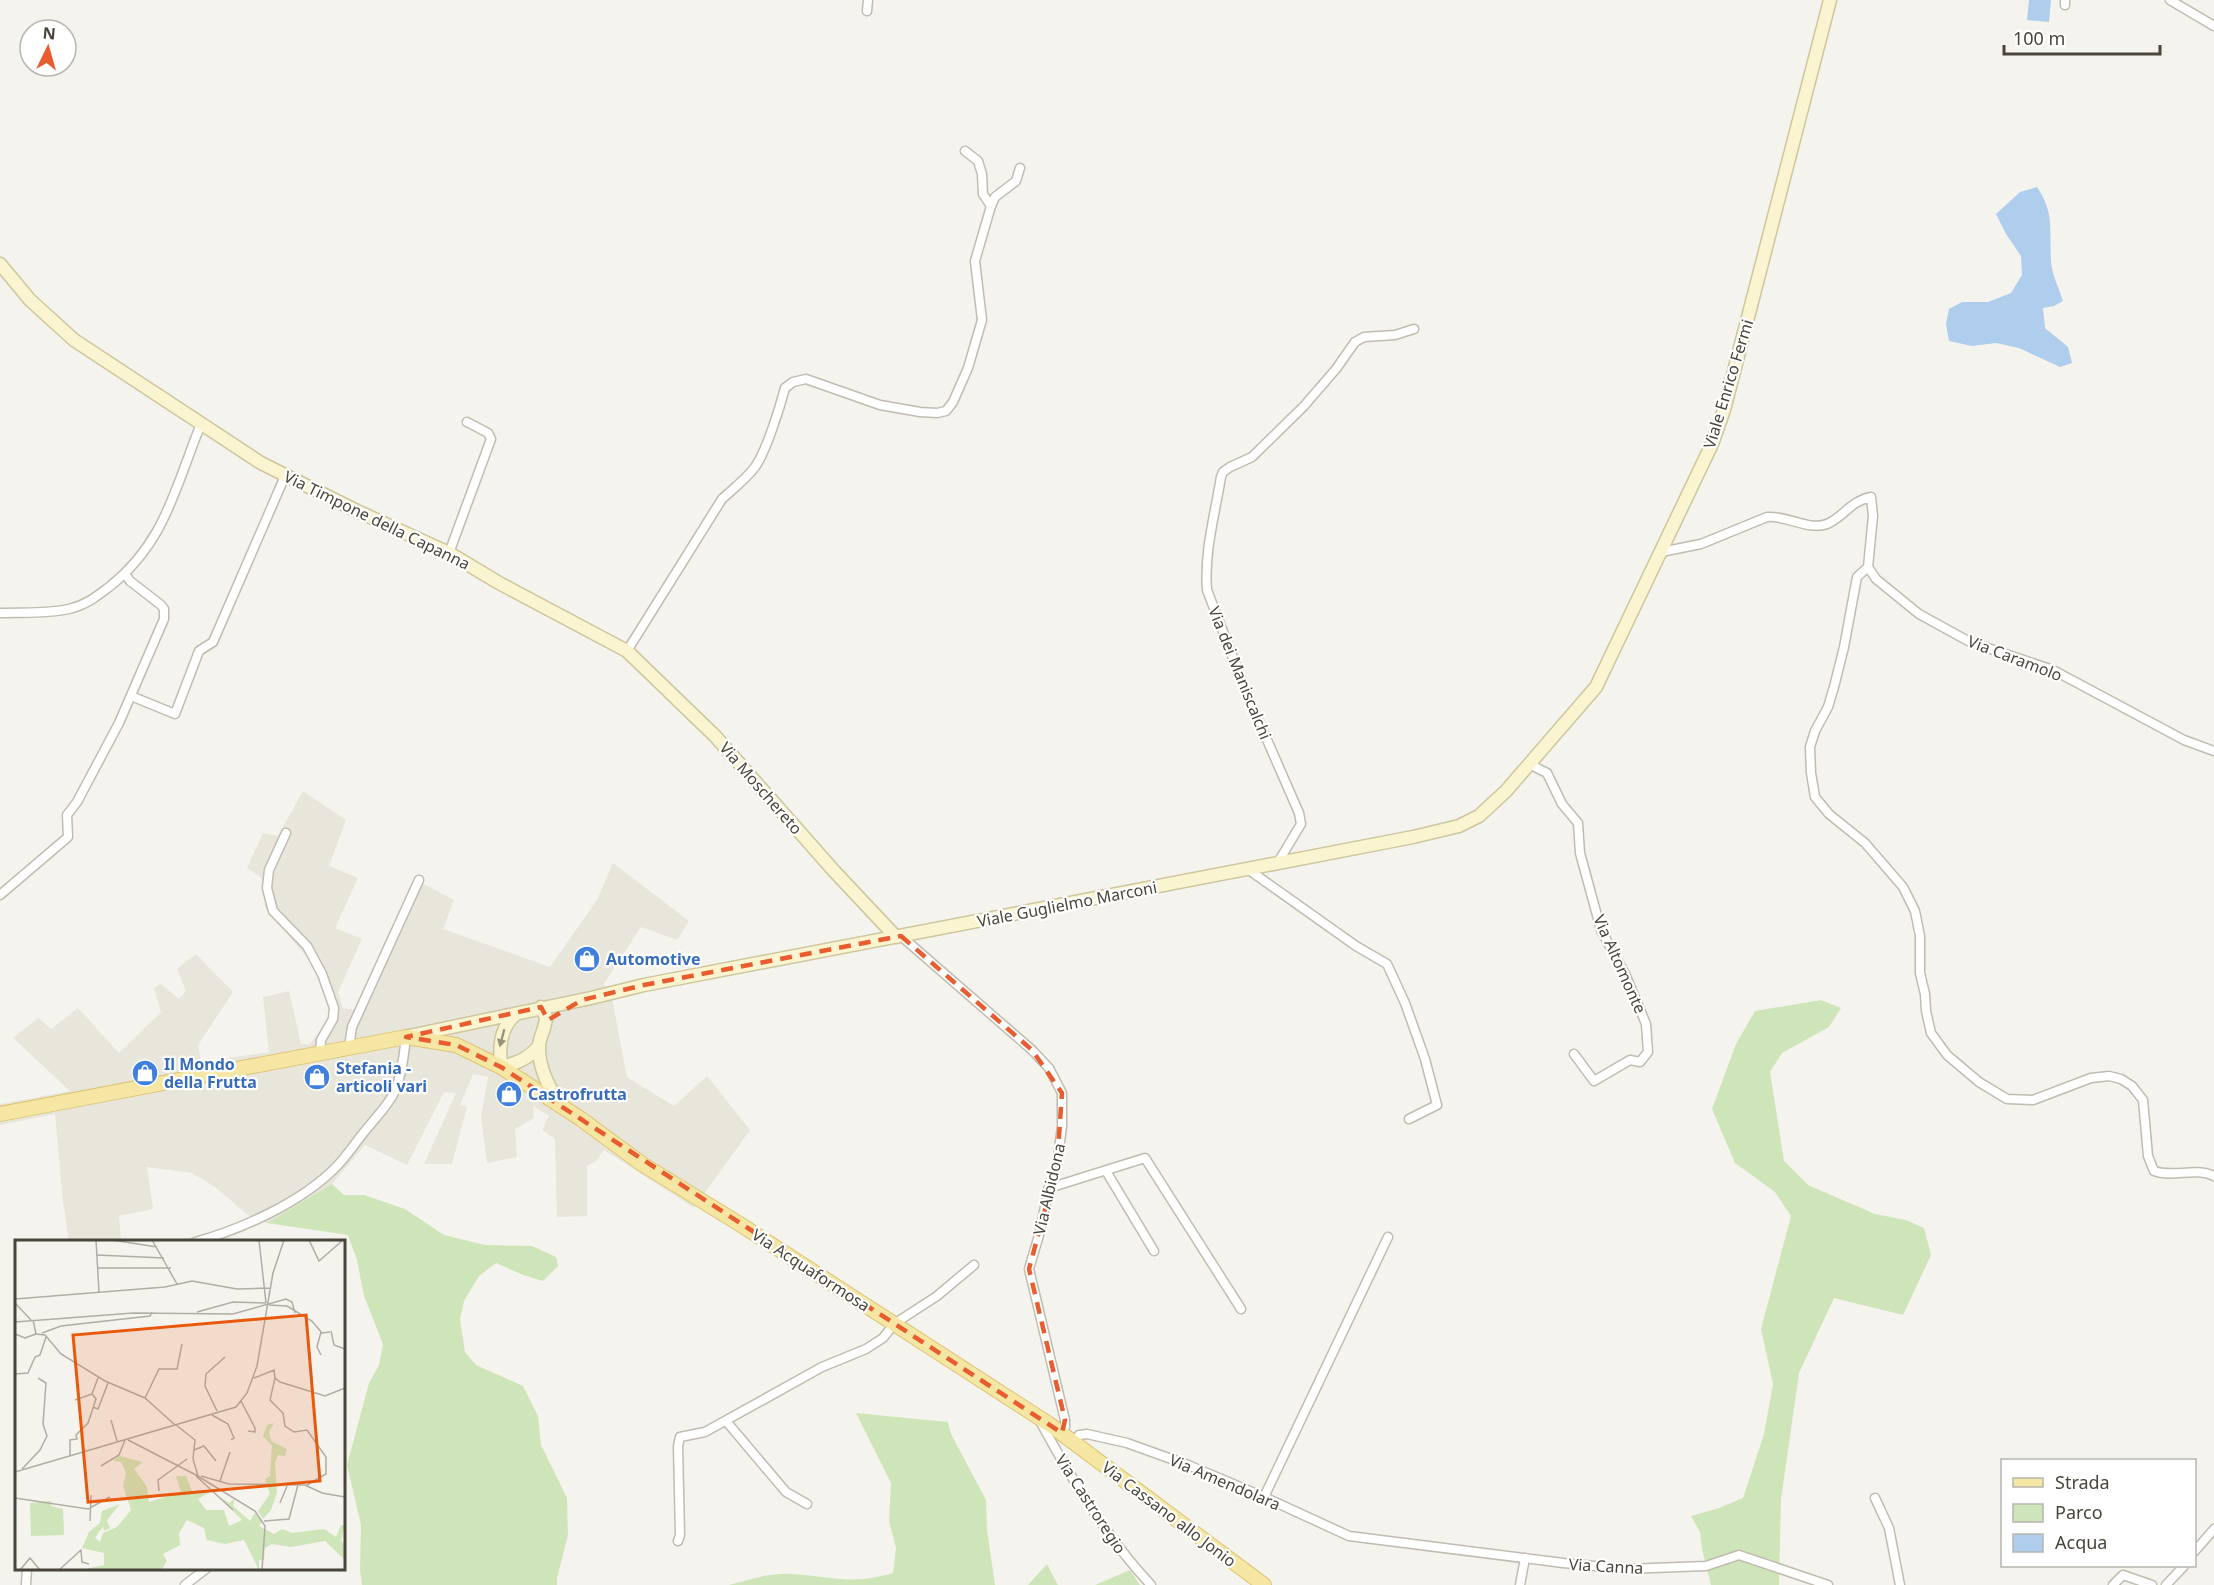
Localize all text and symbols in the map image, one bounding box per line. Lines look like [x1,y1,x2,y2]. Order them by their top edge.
north arrow [18,18,78,78]
scale bar [2004,18,2160,56]
text: N [42,22,57,45]
text: 100 m [2013,26,2065,50]
street label: Viale Enrico Fermi [1698,317,1758,451]
street label: Via Timpone della Capanna [280,465,474,575]
street label: Via dei Maniscalchi [1203,603,1277,743]
street label: Via Caramolo [1965,630,2065,686]
street label: Via Moschereto [715,737,807,839]
street label: Viale Guglielmo Marconi [975,876,1159,932]
street label: Via Altomonte [1588,911,1652,1017]
shop icon: Automotive [572,944,602,974]
place label: Automotive [606,948,700,970]
one-way arrow [497,1029,507,1047]
place label: Il Mondo della Frutta [164,1053,257,1093]
place label: Stefania - articoli vari [336,1057,427,1097]
shop icon: Il Mondo della Frutta [130,1058,160,1088]
shop icon: Stefania - articoli vari [302,1062,332,1092]
shop icon: Castrofrutta [494,1079,524,1109]
place label: Castrofrutta [528,1083,627,1105]
street label: Via Albidona [1028,1141,1070,1237]
street label: Via Acquaformosa [748,1224,874,1316]
inset map [15,1240,345,1570]
street label: Via Amendolara [1166,1449,1284,1515]
street label: Via Castroregio [1051,1450,1131,1558]
street label: Via Cassano allo Jonio [1097,1456,1241,1572]
legend [2001,1459,2196,1567]
text: Strada [2055,1470,2110,1494]
text: Parco [2055,1500,2103,1524]
text: Acqua [2055,1530,2107,1554]
street label: Via Canna [1568,1553,1644,1579]

